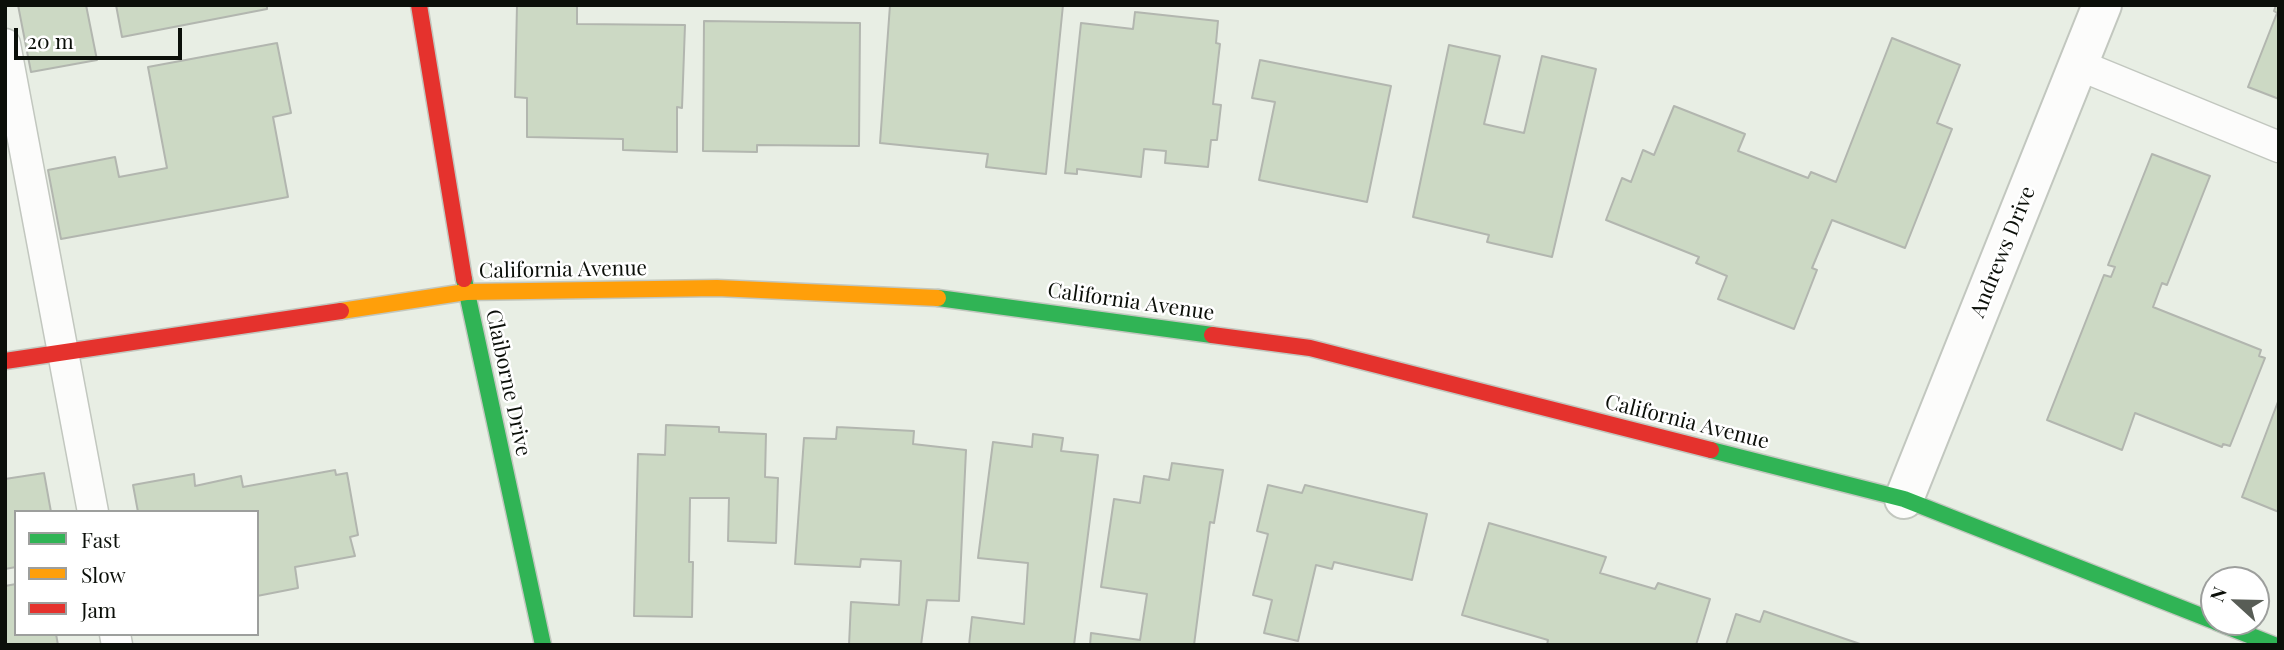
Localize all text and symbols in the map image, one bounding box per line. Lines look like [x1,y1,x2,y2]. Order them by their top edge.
scale bar [18,14,186,58]
text: 20 m [27,26,74,54]
street label: Andrews Drive [1965,183,2041,321]
street label: California Avenue [479,256,647,284]
street label: California Avenue [1046,278,1216,326]
street label: Claiborne Drive [480,307,536,459]
street label: California Avenue [1602,389,1772,455]
legend [14,510,259,636]
text: Fast [81,525,120,553]
text: Slow [81,560,126,588]
north arrow [2200,566,2270,636]
text: N [2203,583,2232,605]
text: Jam [81,595,117,623]

